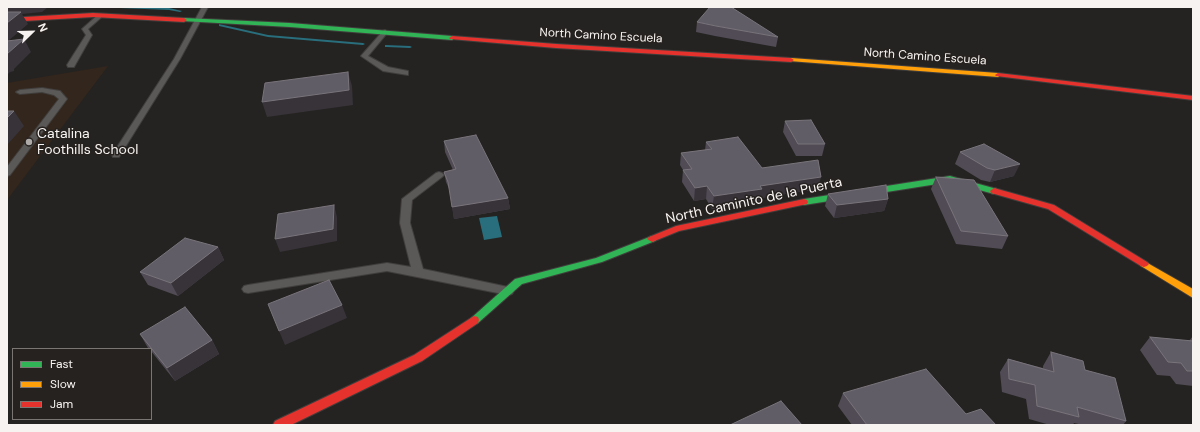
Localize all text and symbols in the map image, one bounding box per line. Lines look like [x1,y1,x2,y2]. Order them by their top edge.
north arrow [12,12,52,52]
text: N [35,21,51,34]
street label: North Camino Escuela [539,26,663,46]
street label: North Camino Escuela [863,46,987,68]
place label: Catalina Foothills School [37,126,138,158]
marker: Catalina Foothills School [24,137,34,147]
street label: North Caminito de la Puerta [664,174,844,228]
legend [12,348,152,420]
text: Fast [50,356,73,372]
text: Slow [50,376,76,392]
text: Jam [50,396,73,412]

